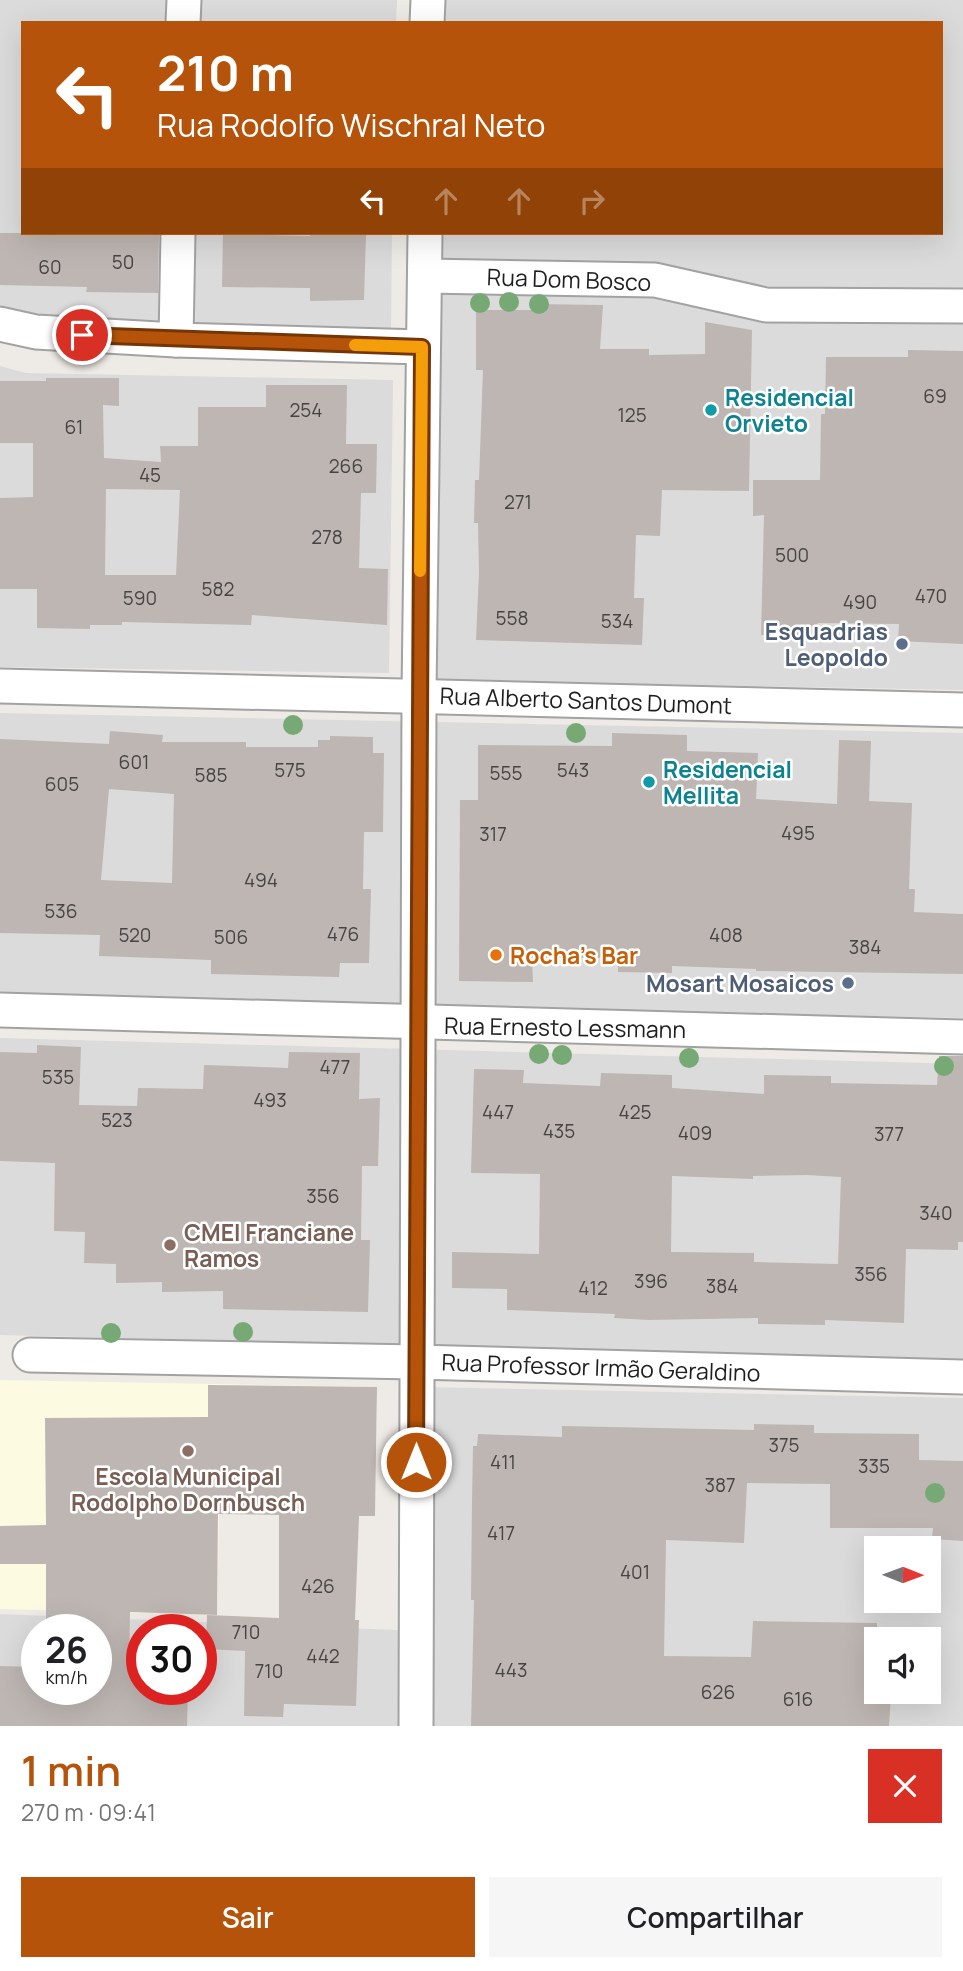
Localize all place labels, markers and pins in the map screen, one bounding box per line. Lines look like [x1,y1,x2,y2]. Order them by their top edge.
pin [52,305,112,365]
place label: Residencial Orvieto [725,381,854,439]
marker: Residencial Orvieto [703,402,719,418]
place label: Esquadrias Leopoldo [765,615,888,673]
marker: Esquadrias Leopoldo [894,636,910,652]
place label: Residencial Mellita [663,753,792,811]
marker: Residencial Mellita [641,774,657,790]
place label: Rocha's Bar [510,939,638,971]
marker: Rocha's Bar [488,947,504,963]
place label: Mosart Mosaicos [646,967,834,999]
marker: Mosart Mosaicos [840,975,856,991]
place label: CMEI Franciane Ramos [184,1216,354,1274]
marker: CMEI Franciane Ramos [162,1237,178,1253]
marker: Escola Municipal Rodolpho Dornbusch [180,1443,196,1459]
place label: Escola Municipal Rodolpho Dornbusch [71,1460,305,1518]

